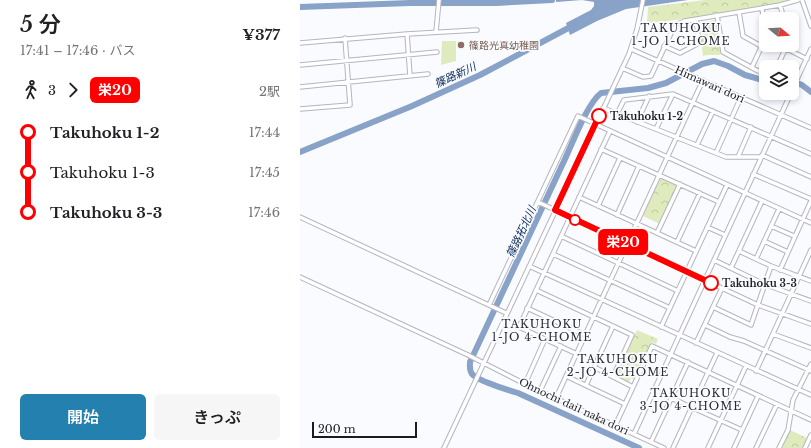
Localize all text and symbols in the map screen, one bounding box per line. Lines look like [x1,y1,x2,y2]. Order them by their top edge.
text: 5 分 [20,11,61,38]
north arrow [759,12,799,52]
map controls [759,12,799,100]
district label: TAKUHOKU 1-JO 1-CHOME [632,21,730,48]
text: ¥377 [242,25,280,44]
place label: 篠路光真幼稚園 [469,39,539,52]
marker: 篠路光真幼稚園 [456,40,466,50]
text: 17:41 – 17:46 · バス [20,42,135,59]
water label: 篠路新川 [432,59,479,91]
button: layers [759,60,799,100]
street label: Himawari dori [673,63,747,106]
icon: walk [20,79,42,101]
icon: forward [62,79,84,101]
text: 栄20 [98,81,132,99]
text: 3 [48,82,56,99]
text: 2駅 [259,83,280,100]
marker: Takuhoku 1-2 [591,108,607,124]
place label: Takuhoku 1-2 [610,110,683,123]
text: Takuhoku 1-2 [50,123,160,142]
text: 17:44 [249,124,280,141]
text: Takuhoku 1-3 [50,163,155,182]
text: 17:45 [249,164,280,181]
text: Takuhoku 3-3 [50,203,162,222]
water label: 篠路拓北川 [503,203,539,260]
text: 17:46 [248,204,280,221]
unlabelled marker [569,214,581,226]
line badge: 栄20 [600,229,646,255]
text: 栄20 [606,233,640,251]
marker: Takuhoku 3-3 [703,275,719,291]
place label: Takuhoku 3-3 [722,277,797,290]
district label: TAKUHOKU 1-JO 4-CHOME [492,317,592,344]
district label: TAKUHOKU 2-JO 4-CHOME [567,352,669,379]
street label: Ohnochi dai1 naka dori [517,375,631,438]
district label: TAKUHOKU 3-JO 4-CHOME [640,386,742,413]
button: 開始 [20,394,146,440]
button: きっぷ [154,394,280,440]
scale bar [312,420,417,439]
text: 200 m [318,422,355,436]

